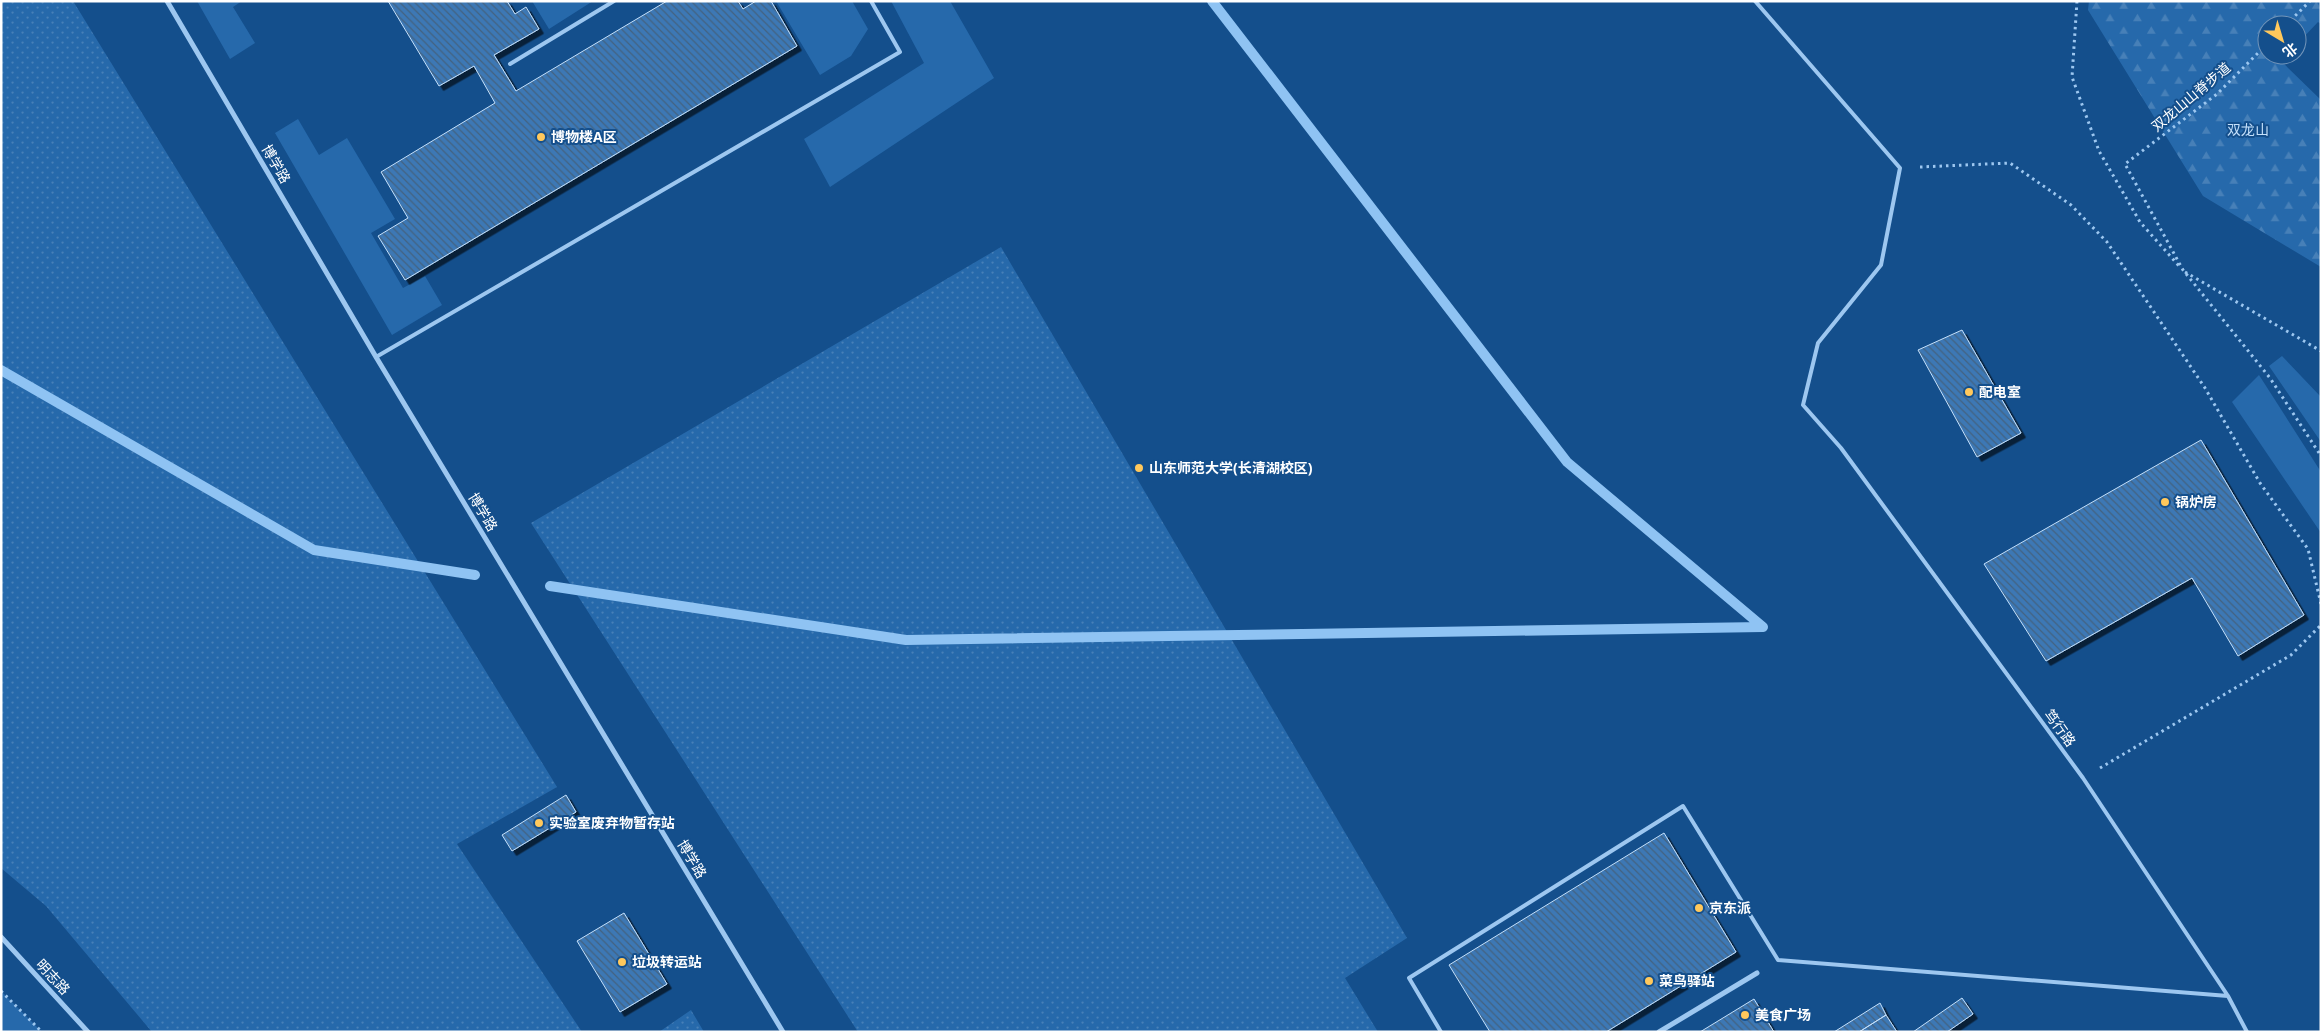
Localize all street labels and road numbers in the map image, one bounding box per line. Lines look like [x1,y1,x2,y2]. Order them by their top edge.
street label: 双龙山山脊步道 [2147,58,2234,135]
street label: 博学路 [258,141,295,187]
street label: 博学路 [464,489,502,535]
street label: 笃行路 [2040,705,2080,750]
street label: 博学路 [673,836,711,882]
street label: 明志路 [32,955,75,998]

